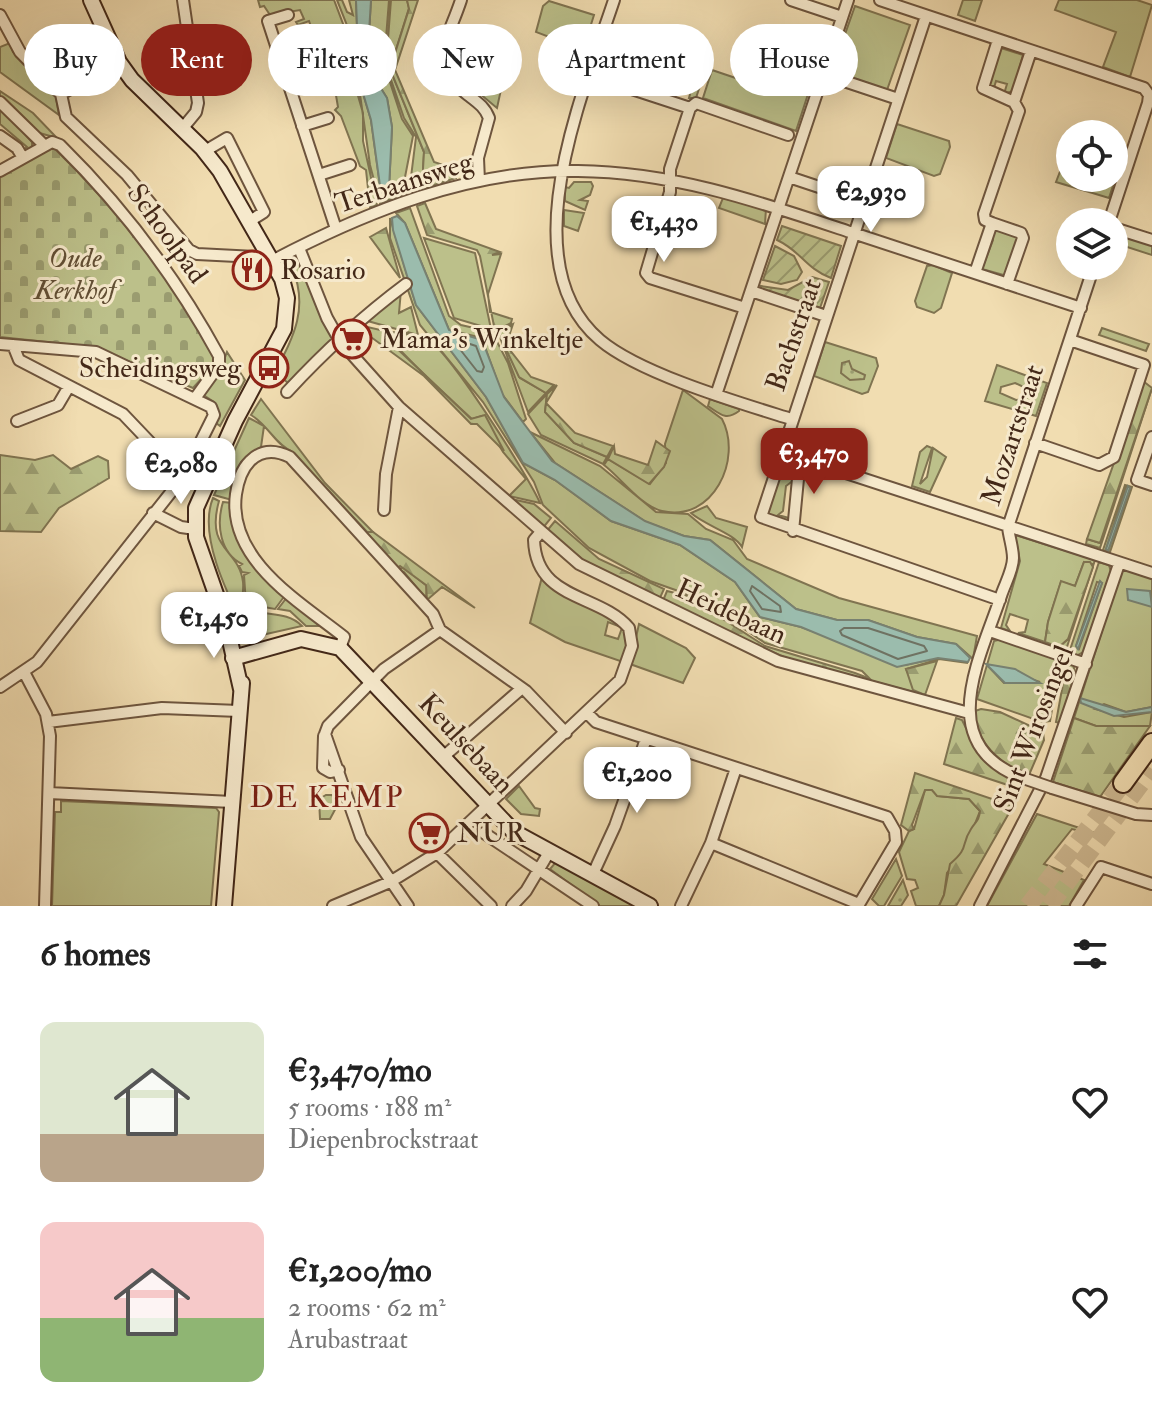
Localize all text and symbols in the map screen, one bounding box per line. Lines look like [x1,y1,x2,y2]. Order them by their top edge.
chip: Buy [24,24,125,96]
chip: Rent [141,24,252,96]
chip: Filters [268,24,397,96]
chip: New [413,24,522,96]
chip: Apartment [538,24,714,96]
chip: House [730,24,858,96]
map controls [1056,120,1128,280]
button: locate [1056,120,1128,192]
street label: Terbaansweg [331,144,478,222]
pin: €2,930 [806,166,936,234]
text: €2,930 [835,176,907,208]
street label: Schoolpad [119,177,215,291]
pin: €1,430 [599,196,729,264]
text: €1,430 [630,206,698,238]
button: layers [1056,208,1128,280]
park label: Oude Kerkhof [32,241,123,308]
restaurant icon: Rosario [231,249,273,291]
place label: Rosario [280,253,366,288]
street label: Bachstraat [758,274,830,396]
supermarket icon: Mama's Winkeltje [331,318,373,360]
place label: Mama's Winkeltje [380,322,583,357]
bus stop icon: Scheidingsweg [248,347,290,389]
place label: Scheidingsweg [79,351,242,386]
street label: Mozartstraat [974,360,1052,510]
pin: €3,470 [749,428,879,496]
pin: €2,080 [116,438,246,506]
text: €3,470 [779,438,849,470]
text: €2,080 [144,448,218,480]
street label: Heidebaan [670,571,792,653]
pin: €1,450 [149,592,279,660]
text: €1,450 [179,602,249,634]
street label: Sint Wirosingel [986,641,1082,817]
street label: Keulsebaan [411,686,521,802]
pin: €1,200 [572,747,702,815]
text: €1,200 [602,757,672,789]
district label: DE KEMP [249,779,405,816]
supermarket icon: NUR [408,812,450,854]
place label: NUR [457,816,527,851]
icon: filters [1068,932,1112,976]
text: 6 homes [40,933,151,976]
text: €3,470/mo [288,1049,432,1092]
icon: home [104,1054,200,1150]
icon: heart [1068,1080,1112,1124]
text: 5 rooms · 188 m² [288,1092,451,1124]
text: Diepenbrockstraat [288,1124,478,1156]
text: €1,200/mo [288,1249,432,1292]
icon: home [104,1254,200,1350]
icon: heart [1068,1280,1112,1324]
text: 2 rooms · 62 m² [288,1292,446,1324]
text: Arubastraat [288,1324,408,1356]

